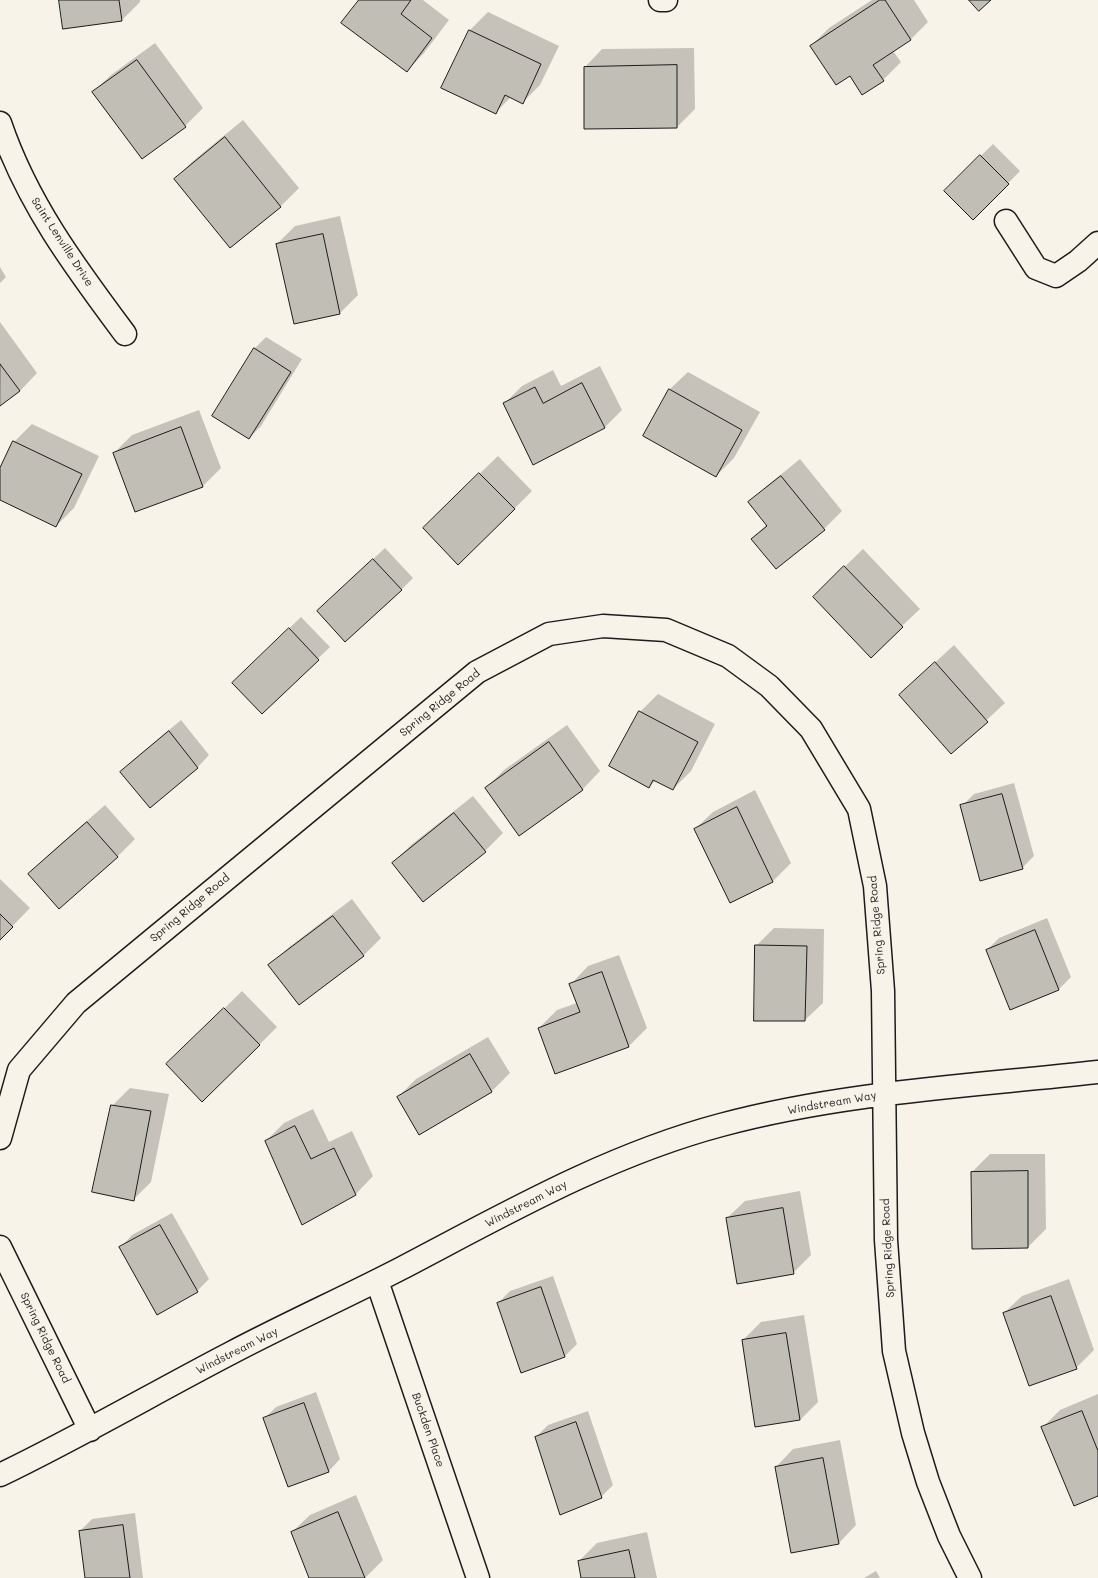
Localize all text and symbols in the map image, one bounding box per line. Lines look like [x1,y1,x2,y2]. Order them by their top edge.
street label: Saint Lenville Drive [28,195,96,289]
street label: Spring Ridge Road [397,667,483,739]
street label: Spring Ridge Road [148,871,232,945]
street label: Spring Ridge Road [866,875,888,975]
street label: Windstream Way [787,1089,877,1117]
street label: Windstream Way [483,1178,569,1230]
street label: Spring Ridge Road [879,1198,897,1298]
street label: Spring Ridge Road [17,1290,73,1386]
street label: Windstream Way [194,1325,280,1377]
street label: Buckden Place [409,1391,447,1469]

